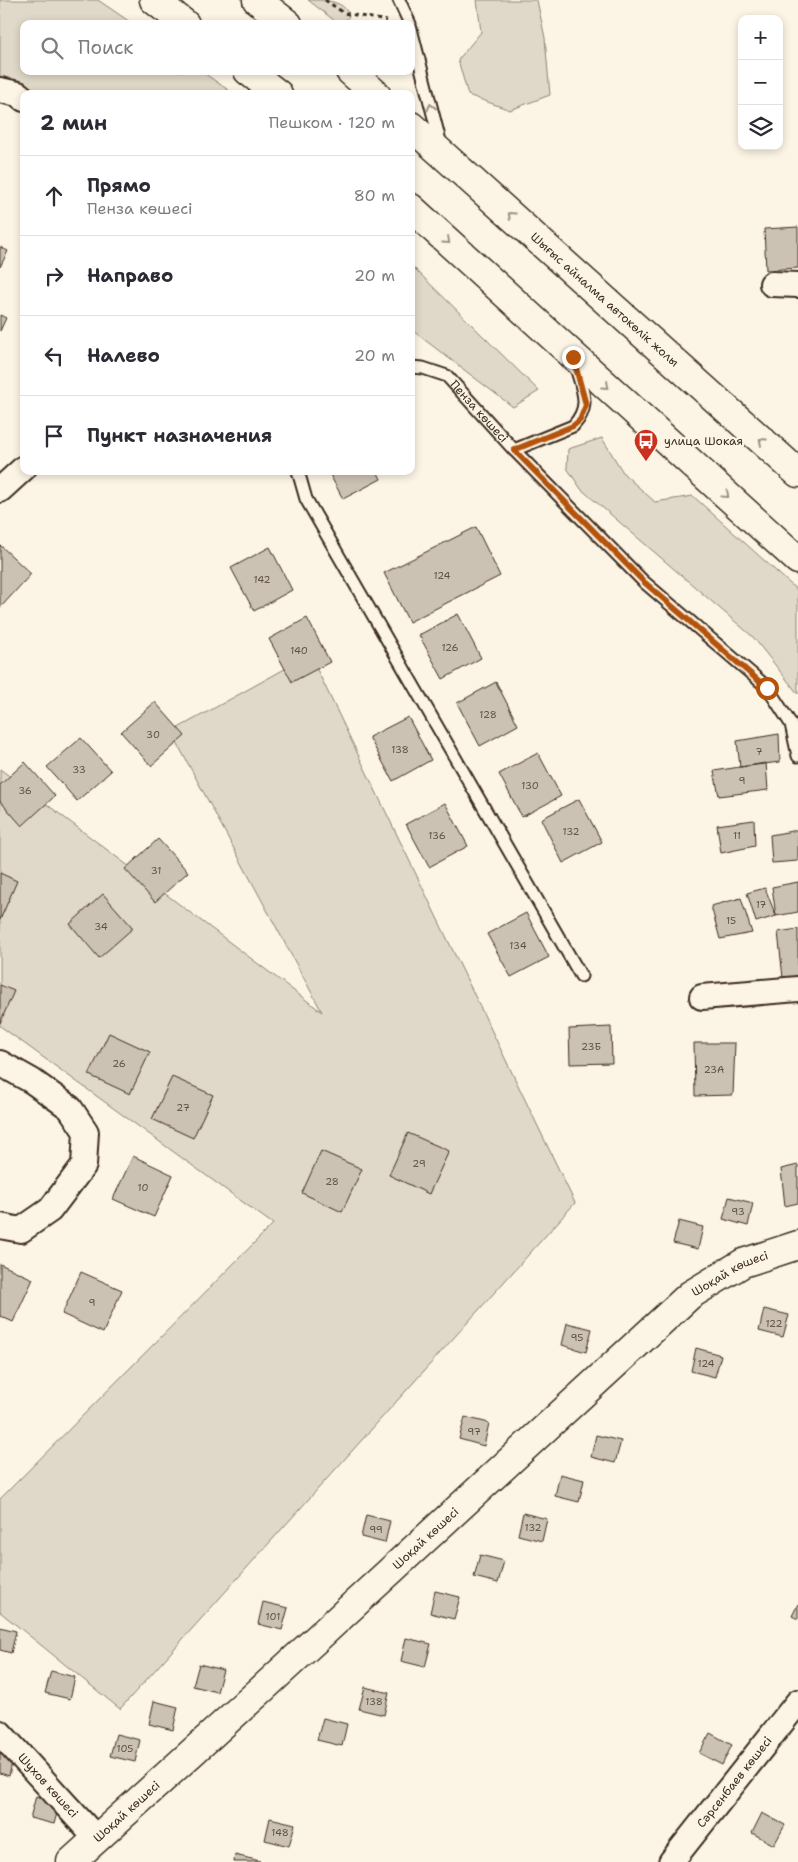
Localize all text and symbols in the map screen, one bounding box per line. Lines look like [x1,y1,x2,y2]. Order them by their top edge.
map controls [738,15,783,150]
button: + [738,15,783,60]
search box [20,20,415,75]
icon: search [38,34,66,62]
text: Поиск [78,35,133,60]
button: − [738,60,783,105]
one-way arrow [426,103,437,112]
button: layers [738,105,783,150]
text: 2 мин [40,109,107,137]
text: Пешком · 120 m [269,112,395,133]
text: Прямо [87,173,151,198]
icon: ahead [40,182,68,210]
text: 80 m [354,185,395,206]
text: Пенза көшесі [87,198,192,219]
one-way arrow [507,212,516,221]
street label: Шығыс айналма автокөлік жолы [527,229,682,370]
one-way arrow [442,235,451,244]
icon: right [40,262,68,290]
text: Направо [87,263,173,288]
text: 20 m [354,265,395,286]
icon: left [40,342,68,370]
text: Налево [87,343,160,368]
text: 20 m [354,345,395,366]
route end [562,346,585,369]
street label: Пенза көшесі [446,377,511,446]
one-way arrow [600,380,609,389]
icon: arrive [40,422,68,450]
text: Пункт назначения [87,423,272,448]
bus stop icon: улица Шокая [633,428,659,462]
place label: улица Шокая [664,433,743,449]
one-way arrow [758,438,767,447]
one-way arrow [721,489,730,498]
house number: 124 [433,569,451,582]
house number: 142 [253,573,271,586]
house number: 126 [441,641,459,654]
house number: 140 [290,644,308,657]
route start [756,677,779,700]
house number: 128 [479,708,497,721]
house number: 30 [146,728,160,741]
house number: 138 [391,743,409,756]
house number: 7 [756,745,763,758]
house number: 33 [72,763,86,776]
house number: 9 [739,774,746,787]
house number: 130 [521,779,539,792]
house number: 36 [18,784,32,797]
house number: 132 [562,825,580,838]
house number: 136 [428,829,446,842]
house number: 11 [733,829,741,842]
house number: 31 [151,864,161,877]
house number: 17 [756,898,766,911]
house number: 15 [726,914,736,927]
house number: 34 [94,920,108,933]
house number: 134 [509,939,527,952]
house number: 23Б [581,1040,601,1053]
house number: 26 [112,1057,126,1070]
house number: 23А [704,1063,724,1076]
house number: 27 [176,1101,190,1114]
house number: 29 [412,1157,426,1170]
house number: 28 [325,1175,339,1188]
house number: 10 [138,1181,148,1194]
house number: 93 [731,1205,745,1218]
street label: Шоқай көшесі [689,1247,770,1300]
house number: 9 [89,1296,96,1309]
house number: 122 [765,1317,783,1330]
house number: 95 [571,1331,583,1344]
house number: 124 [697,1357,715,1370]
house number: 97 [467,1425,481,1438]
street label: Шоқай көшесі [389,1504,462,1573]
house number: 132 [524,1521,542,1534]
house number: 99 [369,1523,383,1536]
house number: 101 [266,1610,280,1623]
house number: 138 [365,1695,383,1708]
street label: Сәрсенбаев көшесі [693,1733,776,1831]
house number: 105 [117,1742,133,1755]
street label: Шухов көшесі [14,1750,82,1821]
street label: Шоқай көшесі [90,1777,163,1846]
house number: 148 [271,1826,289,1839]

